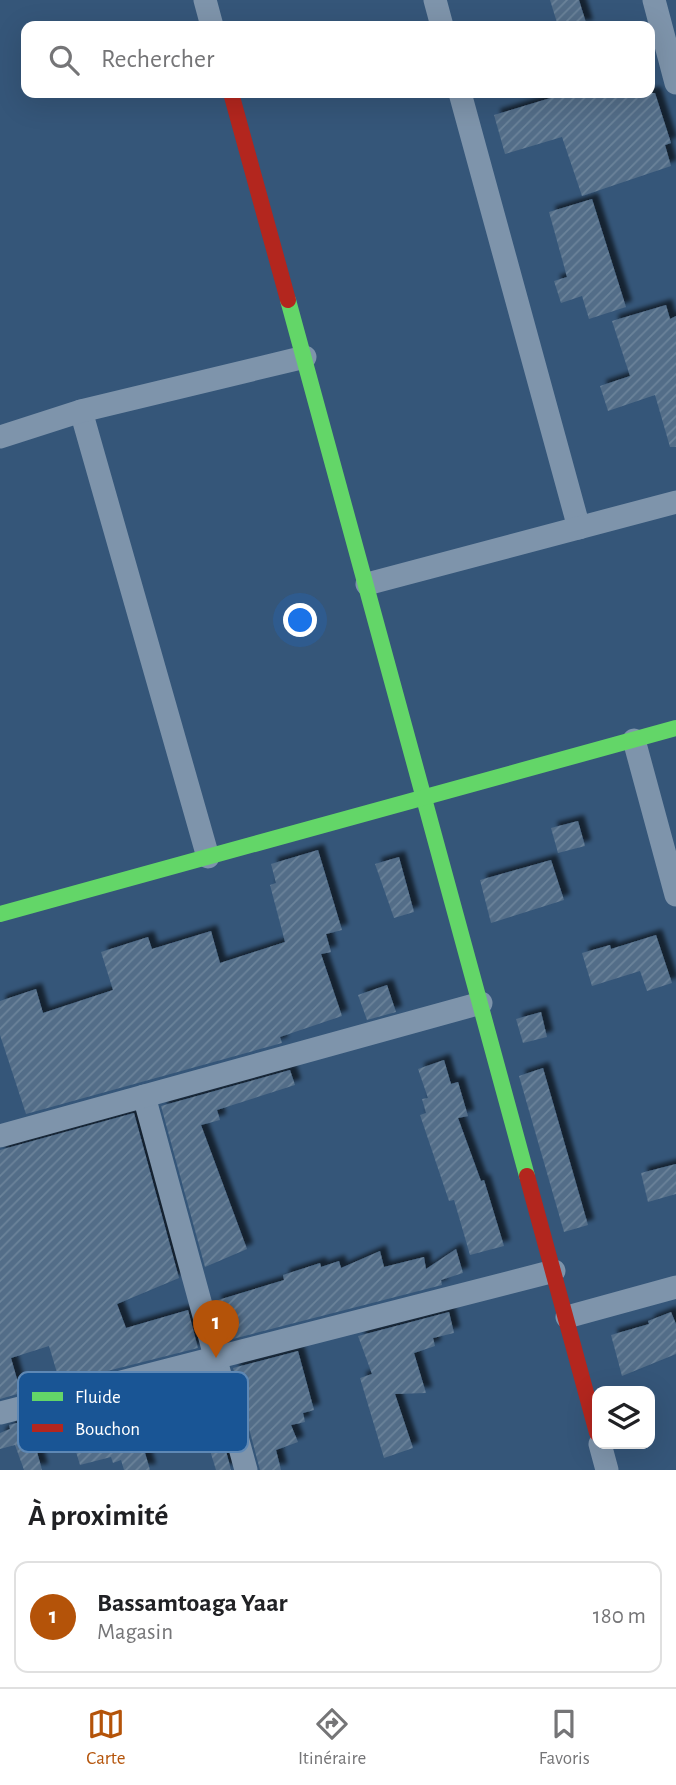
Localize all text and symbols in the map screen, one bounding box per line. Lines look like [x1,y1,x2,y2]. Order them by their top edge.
search box [21,21,655,98]
icon: search [45,41,83,79]
text: Rechercher [101,46,214,72]
your location [283,603,317,637]
pin: 1 [193,1300,239,1358]
legend [18,1372,248,1452]
map controls [592,1386,655,1449]
button: layers [592,1386,655,1449]
text: Fluide [75,1388,121,1407]
text: Bouchon [75,1420,140,1439]
text: À proximité [28,1501,168,1531]
text: Bassamtoaga Yaar [97,1590,288,1616]
text: 1 [49,1605,57,1628]
text: 180 m [593,1605,646,1628]
text: Magasin [97,1621,173,1644]
tab: Carte [86,1705,125,1770]
tab: Itinéraire [298,1705,366,1770]
tab: Favoris [539,1705,590,1770]

